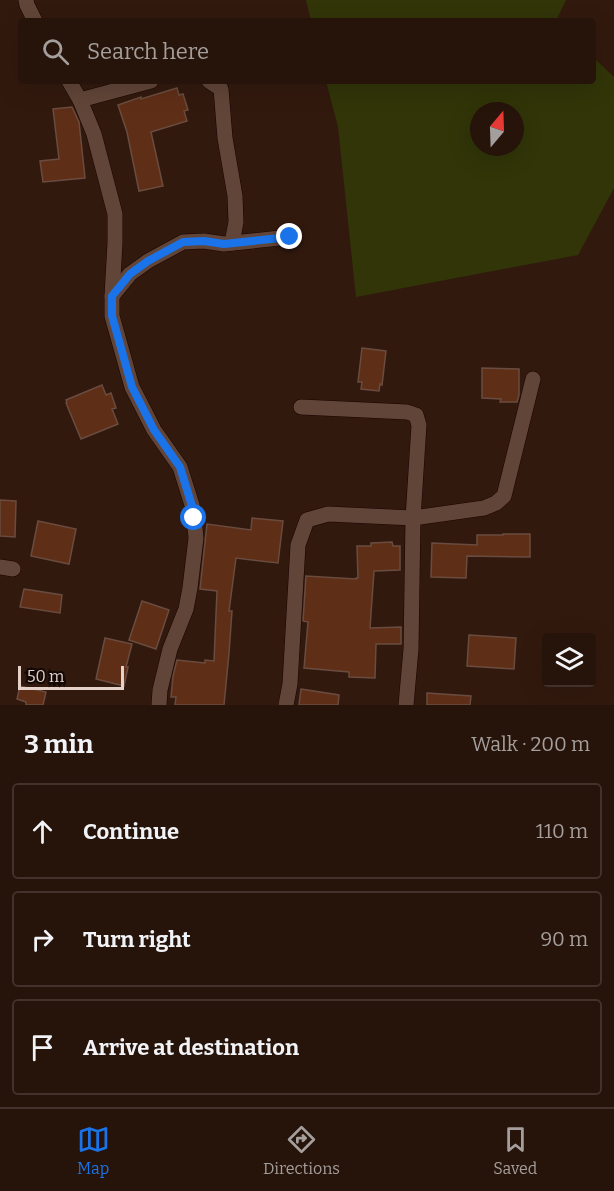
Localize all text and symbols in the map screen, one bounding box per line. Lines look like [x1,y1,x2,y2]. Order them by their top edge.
search box [18,18,596,84]
icon: search [39,35,72,68]
text: Search here [87,38,209,65]
north arrow [470,102,524,156]
route end [276,223,302,249]
route start [180,504,206,530]
map controls [542,633,596,687]
button: layers [542,633,596,687]
scale bar [18,663,124,690]
text: 50 m [27,667,64,686]
text: 3 min [24,729,93,760]
text: Walk · 200 m [471,732,590,756]
icon: ahead [26,815,59,848]
text: Continue [83,818,179,845]
text: 110 m [536,819,588,843]
icon: right [26,923,59,956]
text: Turn right [83,926,191,953]
text: 90 m [540,927,588,951]
icon: arrive [26,1031,59,1064]
text: Arrive at destination [83,1034,299,1061]
tab: Map [77,1123,110,1178]
tab: Directions [263,1123,340,1178]
tab: Saved [493,1123,537,1178]

